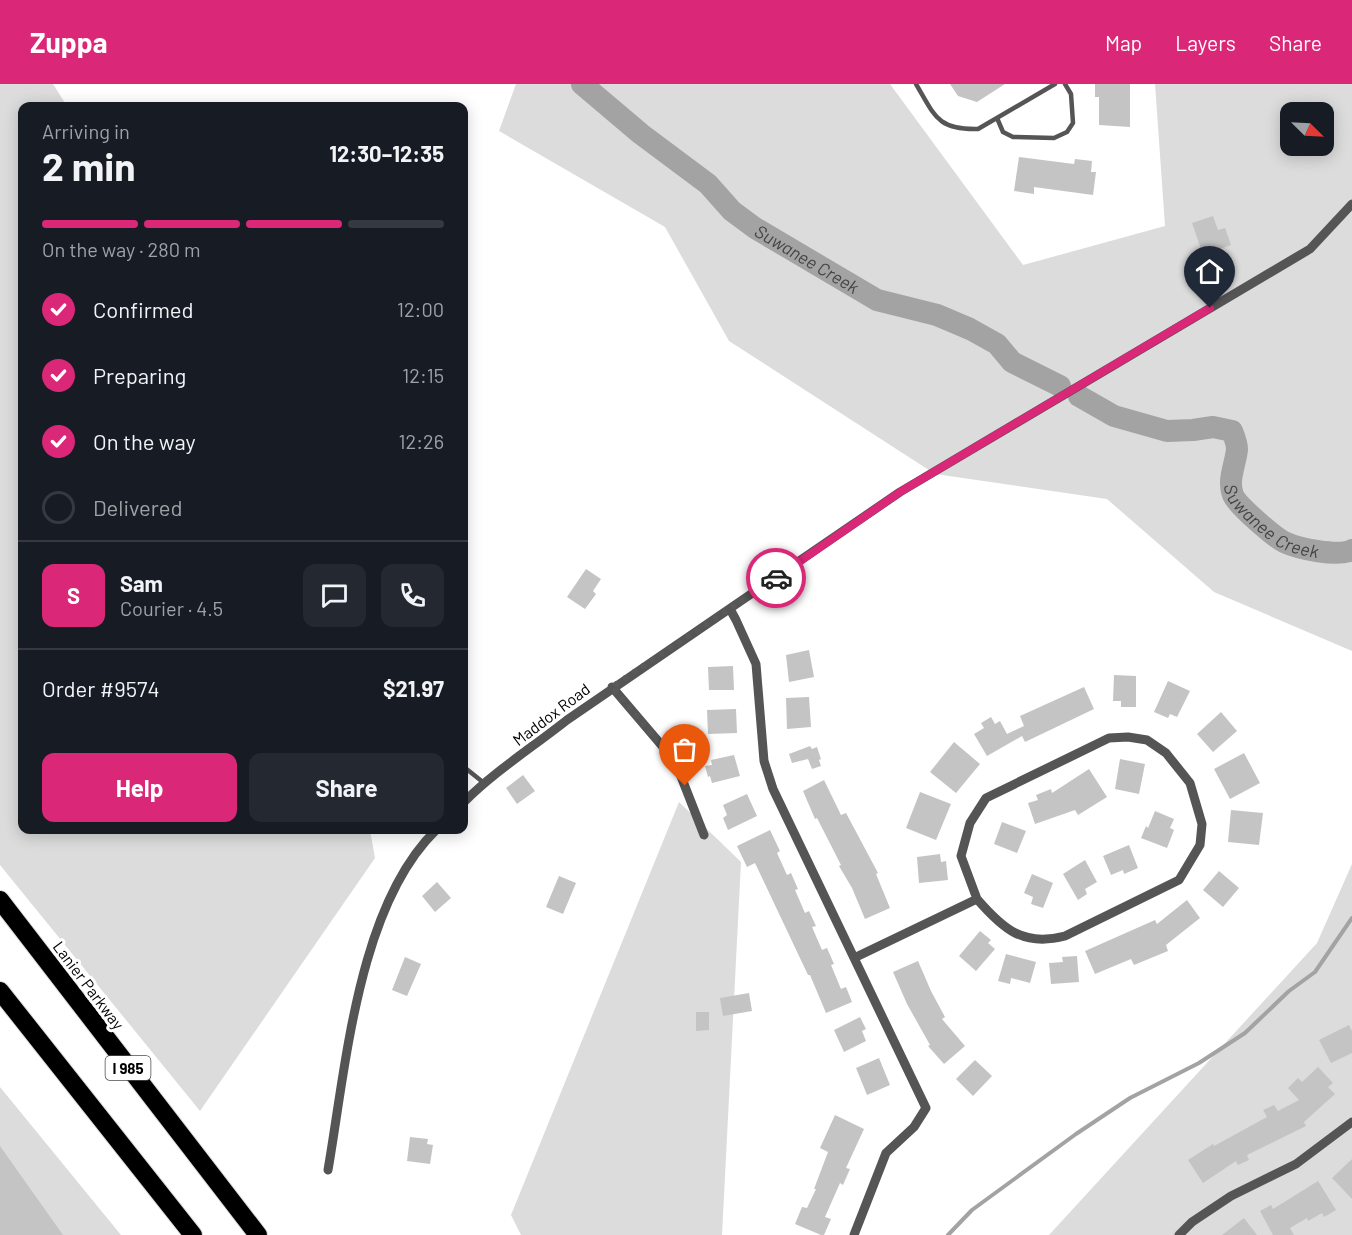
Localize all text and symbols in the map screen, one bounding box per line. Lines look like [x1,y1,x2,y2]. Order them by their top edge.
text: Zuppa [30,25,107,59]
text: Map [1105,30,1142,55]
text: Layers [1175,30,1236,55]
text: Share [1269,30,1322,55]
north arrow [1280,102,1334,156]
map controls [1280,102,1334,156]
text: Arriving in [42,119,130,143]
text: 12:30–12:35 [329,140,444,166]
text: 2 min [42,142,135,189]
water label: Suwanee Creek [751,219,863,298]
text: On the way · 280 m [42,237,201,261]
pin [1184,246,1235,308]
icon: home [1193,255,1226,288]
icon: check [42,293,75,326]
text: Confirmed [93,296,193,322]
text: 12:00 [397,297,444,321]
icon: check [42,359,75,392]
text: Preparing [93,362,186,388]
text: 12:15 [402,363,444,387]
icon: check [42,425,75,458]
text: On the way [93,428,196,454]
text: 12:26 [398,429,444,453]
water label: Suwanee Creek [1220,482,1321,562]
text: Delivered [93,494,182,520]
courier [746,548,806,608]
icon: car [760,562,793,595]
button: chat [303,564,366,627]
button: phone [381,564,444,627]
text: Sam [120,570,163,596]
text: S [67,582,80,608]
text: Courier · 4.5 [120,596,223,620]
text: Order #9574 [42,675,160,701]
text: $21.97 [383,675,444,701]
street label: Maddox Road [509,679,593,749]
pin [659,724,710,786]
icon: bag [668,733,701,766]
button: Help [42,753,237,822]
button: Share [249,753,444,822]
street label: Lanier Parkway [50,937,129,1033]
road number: I 985 [106,1056,150,1080]

